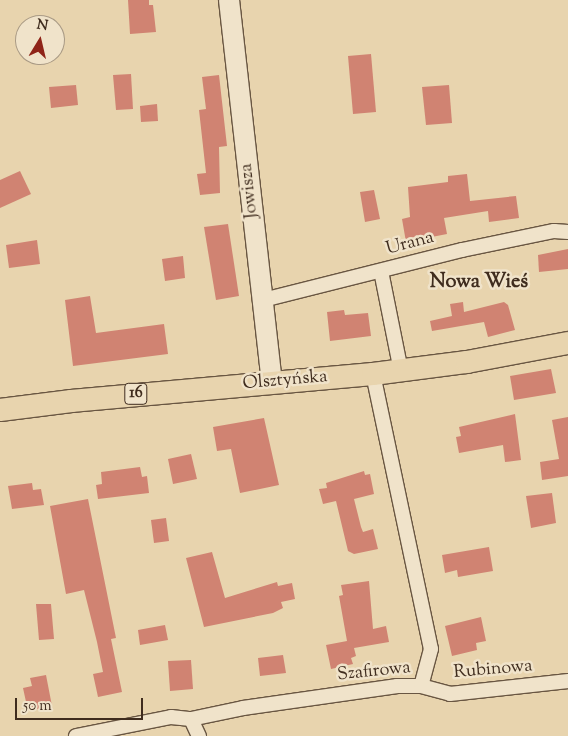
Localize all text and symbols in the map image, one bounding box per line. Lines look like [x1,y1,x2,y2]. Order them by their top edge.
north arrow [15,15,65,65]
text: N [35,15,49,37]
street label: Jowisza [236,162,264,220]
street label: Urana [384,227,436,261]
district label: Nowa Wieś [430,270,528,294]
street label: Olsztyńska [242,367,328,395]
road number: 16 [124,380,148,408]
street label: Rubinowa [453,656,533,684]
street label: Szafirowa [336,657,412,687]
scale bar [18,688,145,720]
text: 50 m [23,696,52,717]

